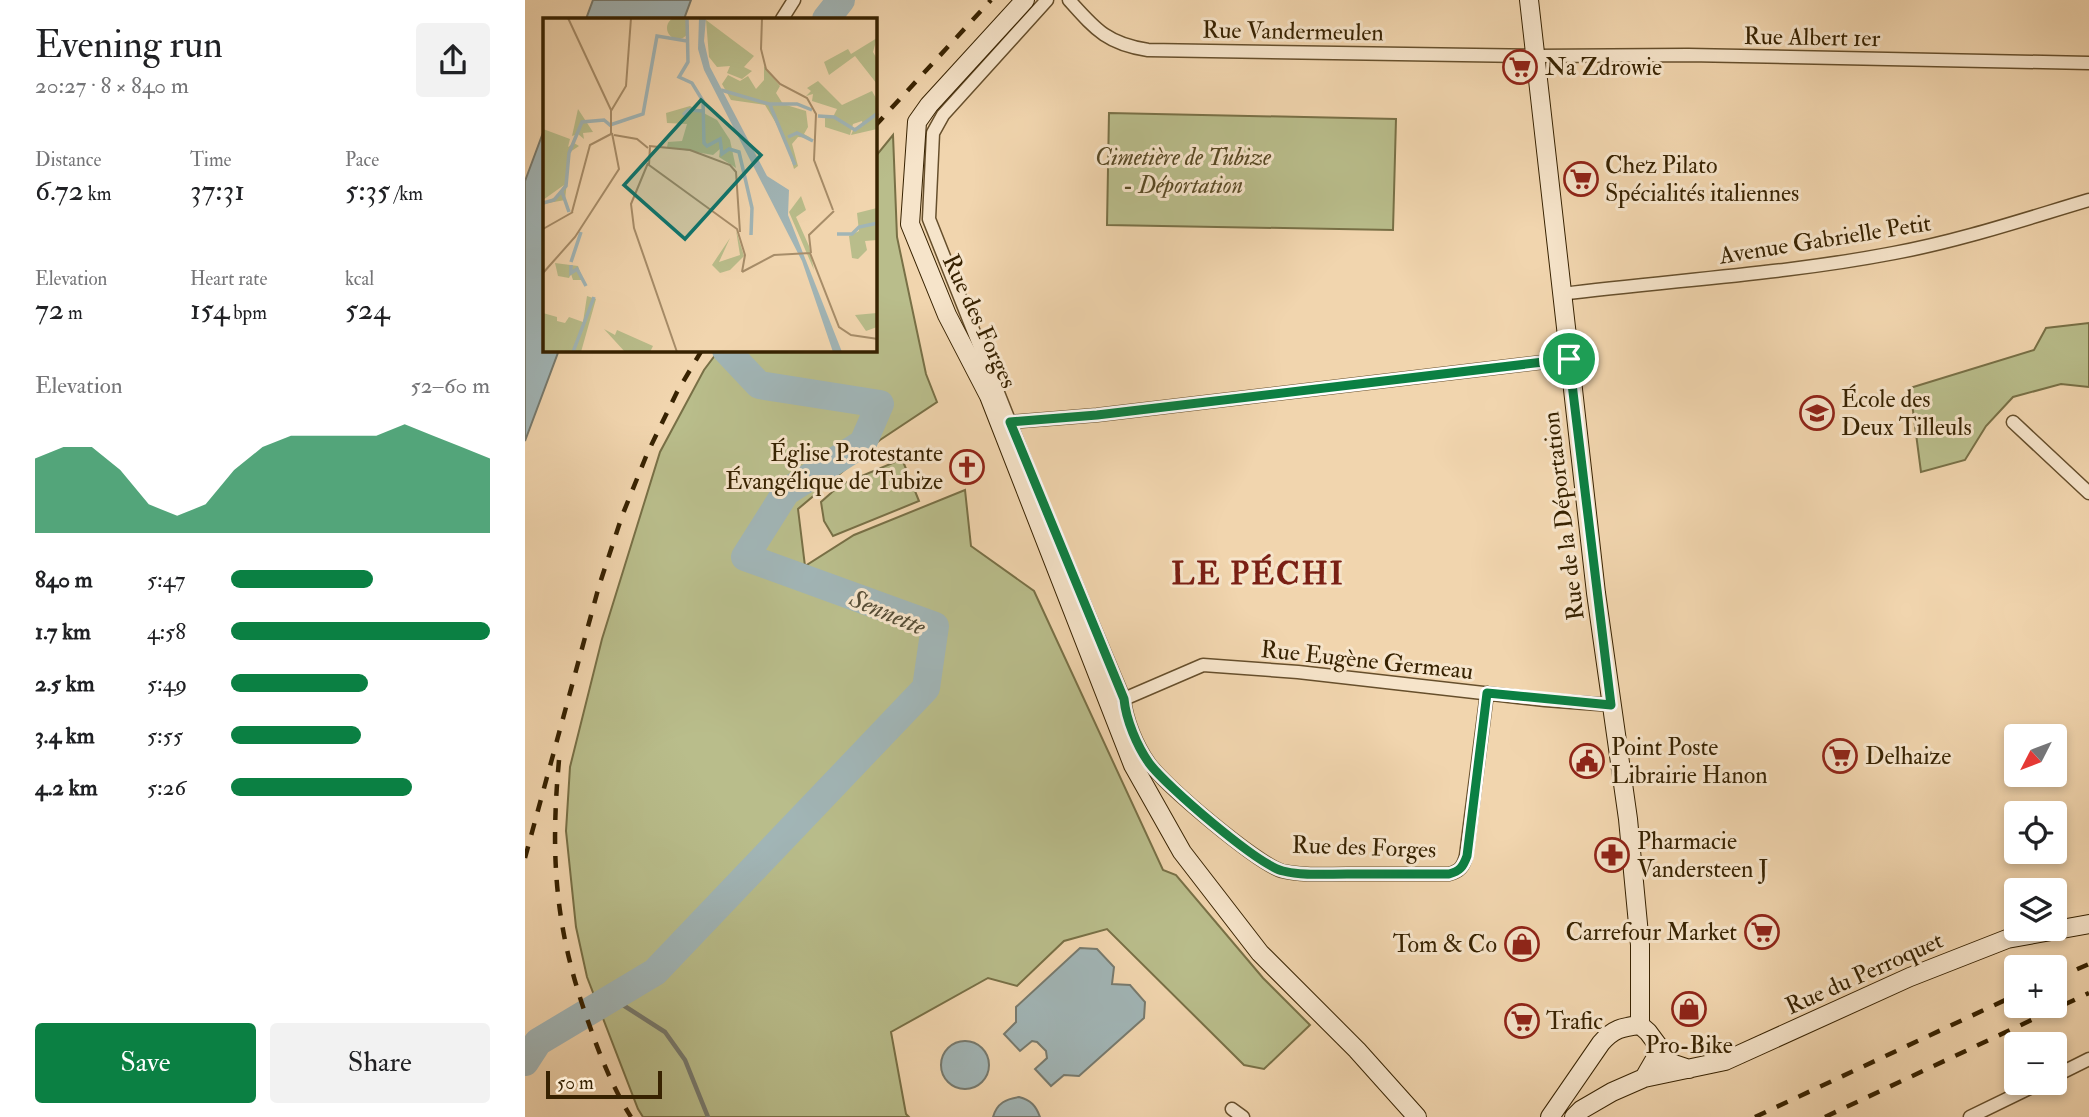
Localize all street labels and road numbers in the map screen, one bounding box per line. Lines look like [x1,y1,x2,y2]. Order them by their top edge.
street label: Rue Vandermeulen [1202,14,1384,49]
street label: Rue Albert 1er [1743,21,1881,54]
street label: Avenue Gabrielle Petit [1716,207,1933,272]
street label: Rue des Forges [935,249,1024,393]
street label: Rue de la Déportation [1535,410,1592,622]
street label: Rue Eugène Germeau [1259,634,1475,687]
street label: Rue des Forges [1291,829,1437,866]
street label: Rue du Perroquet [1781,925,1948,1022]

